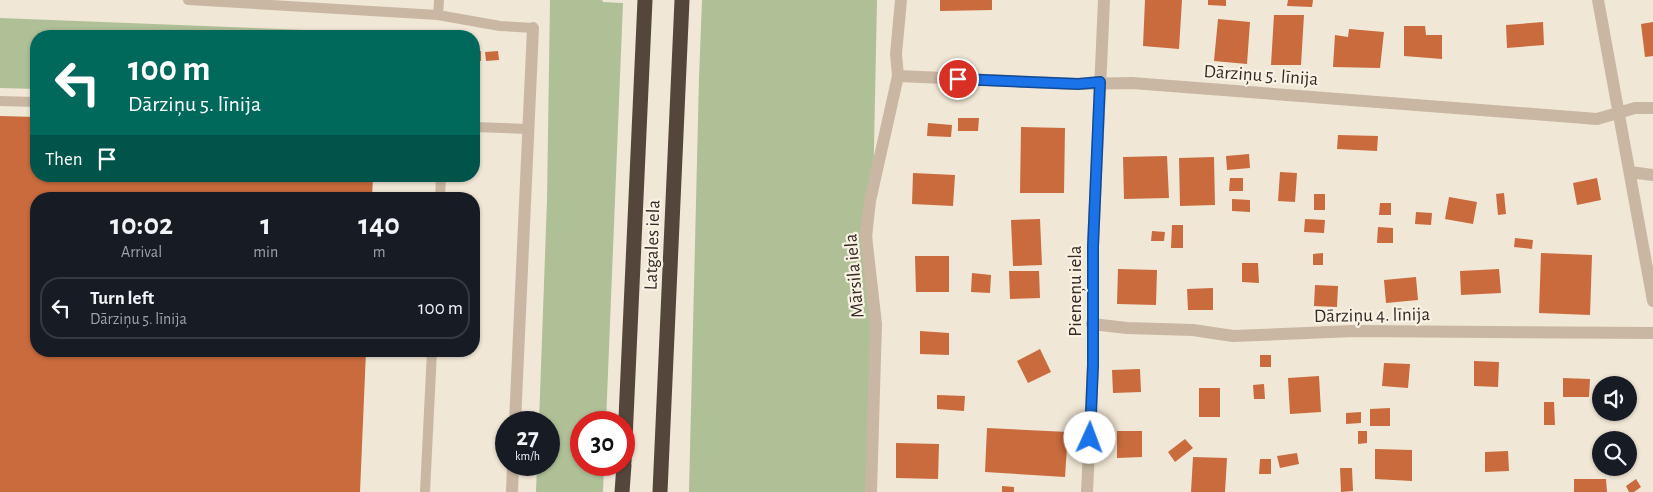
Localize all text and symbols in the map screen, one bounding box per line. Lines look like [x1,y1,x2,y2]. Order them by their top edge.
icon: left [45,50,110,115]
text: 100 m [128,52,211,87]
pin [937,58,979,100]
street label: Dārziņu 5. līnija [1203,62,1319,90]
icon: arrive [944,65,972,93]
text: Dārziņu 5. līnija [128,93,261,115]
icon: arrive [93,145,121,173]
text: Then [45,150,83,169]
street label: Latgales iela [641,199,664,291]
text: 10:02 [110,210,173,240]
text: 1 [260,210,271,240]
text: 140 [358,210,400,240]
street label: Mārsila iela [841,233,868,319]
text: Arrival [121,244,162,260]
text: min [253,244,278,260]
text: m [373,244,386,260]
street label: Pieneņu iela [1066,245,1086,337]
text: Turn left [90,289,154,308]
icon: left [47,294,75,322]
text: 100 m [418,299,463,318]
street label: Dārziņu 4. līnija [1314,305,1431,327]
text: Dārziņu 5. līnija [90,311,187,327]
map controls [1592,376,1637,476]
button: sound [1592,376,1637,421]
speed limit sign: 30 [570,411,635,476]
position arrow [1063,411,1115,463]
text: 27 [516,425,539,450]
button: search [1592,431,1637,476]
text: km/h [515,450,540,462]

